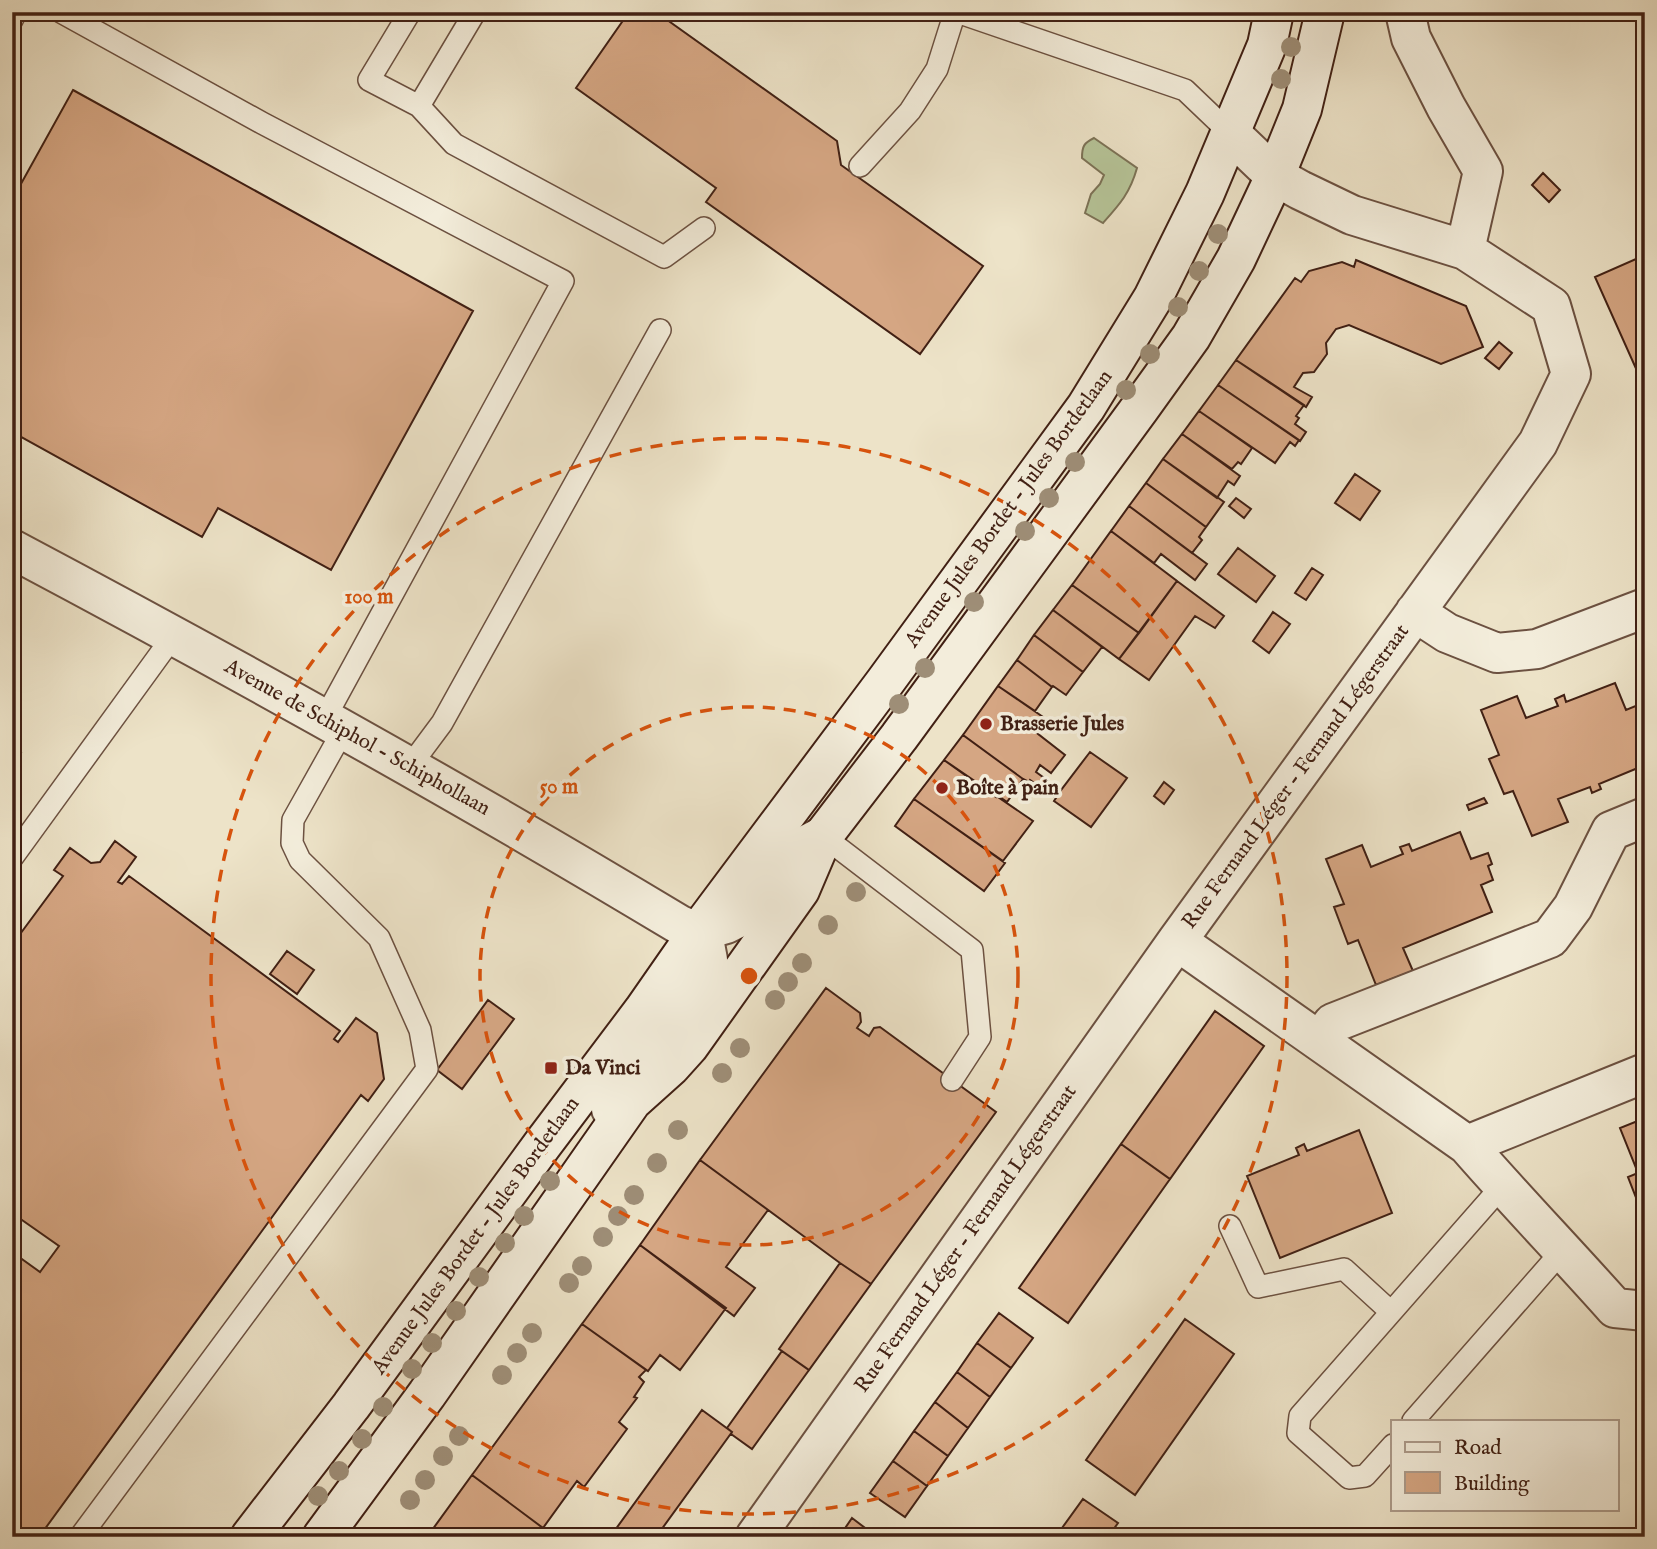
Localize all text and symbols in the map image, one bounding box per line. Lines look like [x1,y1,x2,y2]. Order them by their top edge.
street label: Avenue Jules Bordet - Jules Bordetlaan [898,365,1119,654]
text: 100 m [344,584,394,611]
street label: Rue Fernand Léger - Fernand Légerstraat [1176,619,1416,935]
street label: Avenue de Schiphol - Schiphollaan [218,653,495,823]
place label: Brasserie Jules [1000,711,1124,738]
marker: Brasserie Jules [978,716,994,732]
text: 50 m [540,774,579,801]
place label: Boîte à pain [956,775,1059,802]
marker: Boîte à pain [934,780,950,796]
centre of rings [737,964,761,988]
place label: Da Vinci [565,1055,641,1082]
marker: Da Vinci [543,1060,559,1076]
street label: Rue Fernand Léger - Fernand Légerstraat [849,1080,1083,1398]
street label: Avenue Jules Bordet - Jules Bordetlaan [365,1092,586,1381]
legend [1391,1420,1618,1510]
text: Road [1454,1435,1502,1462]
text: Building [1454,1471,1530,1498]

